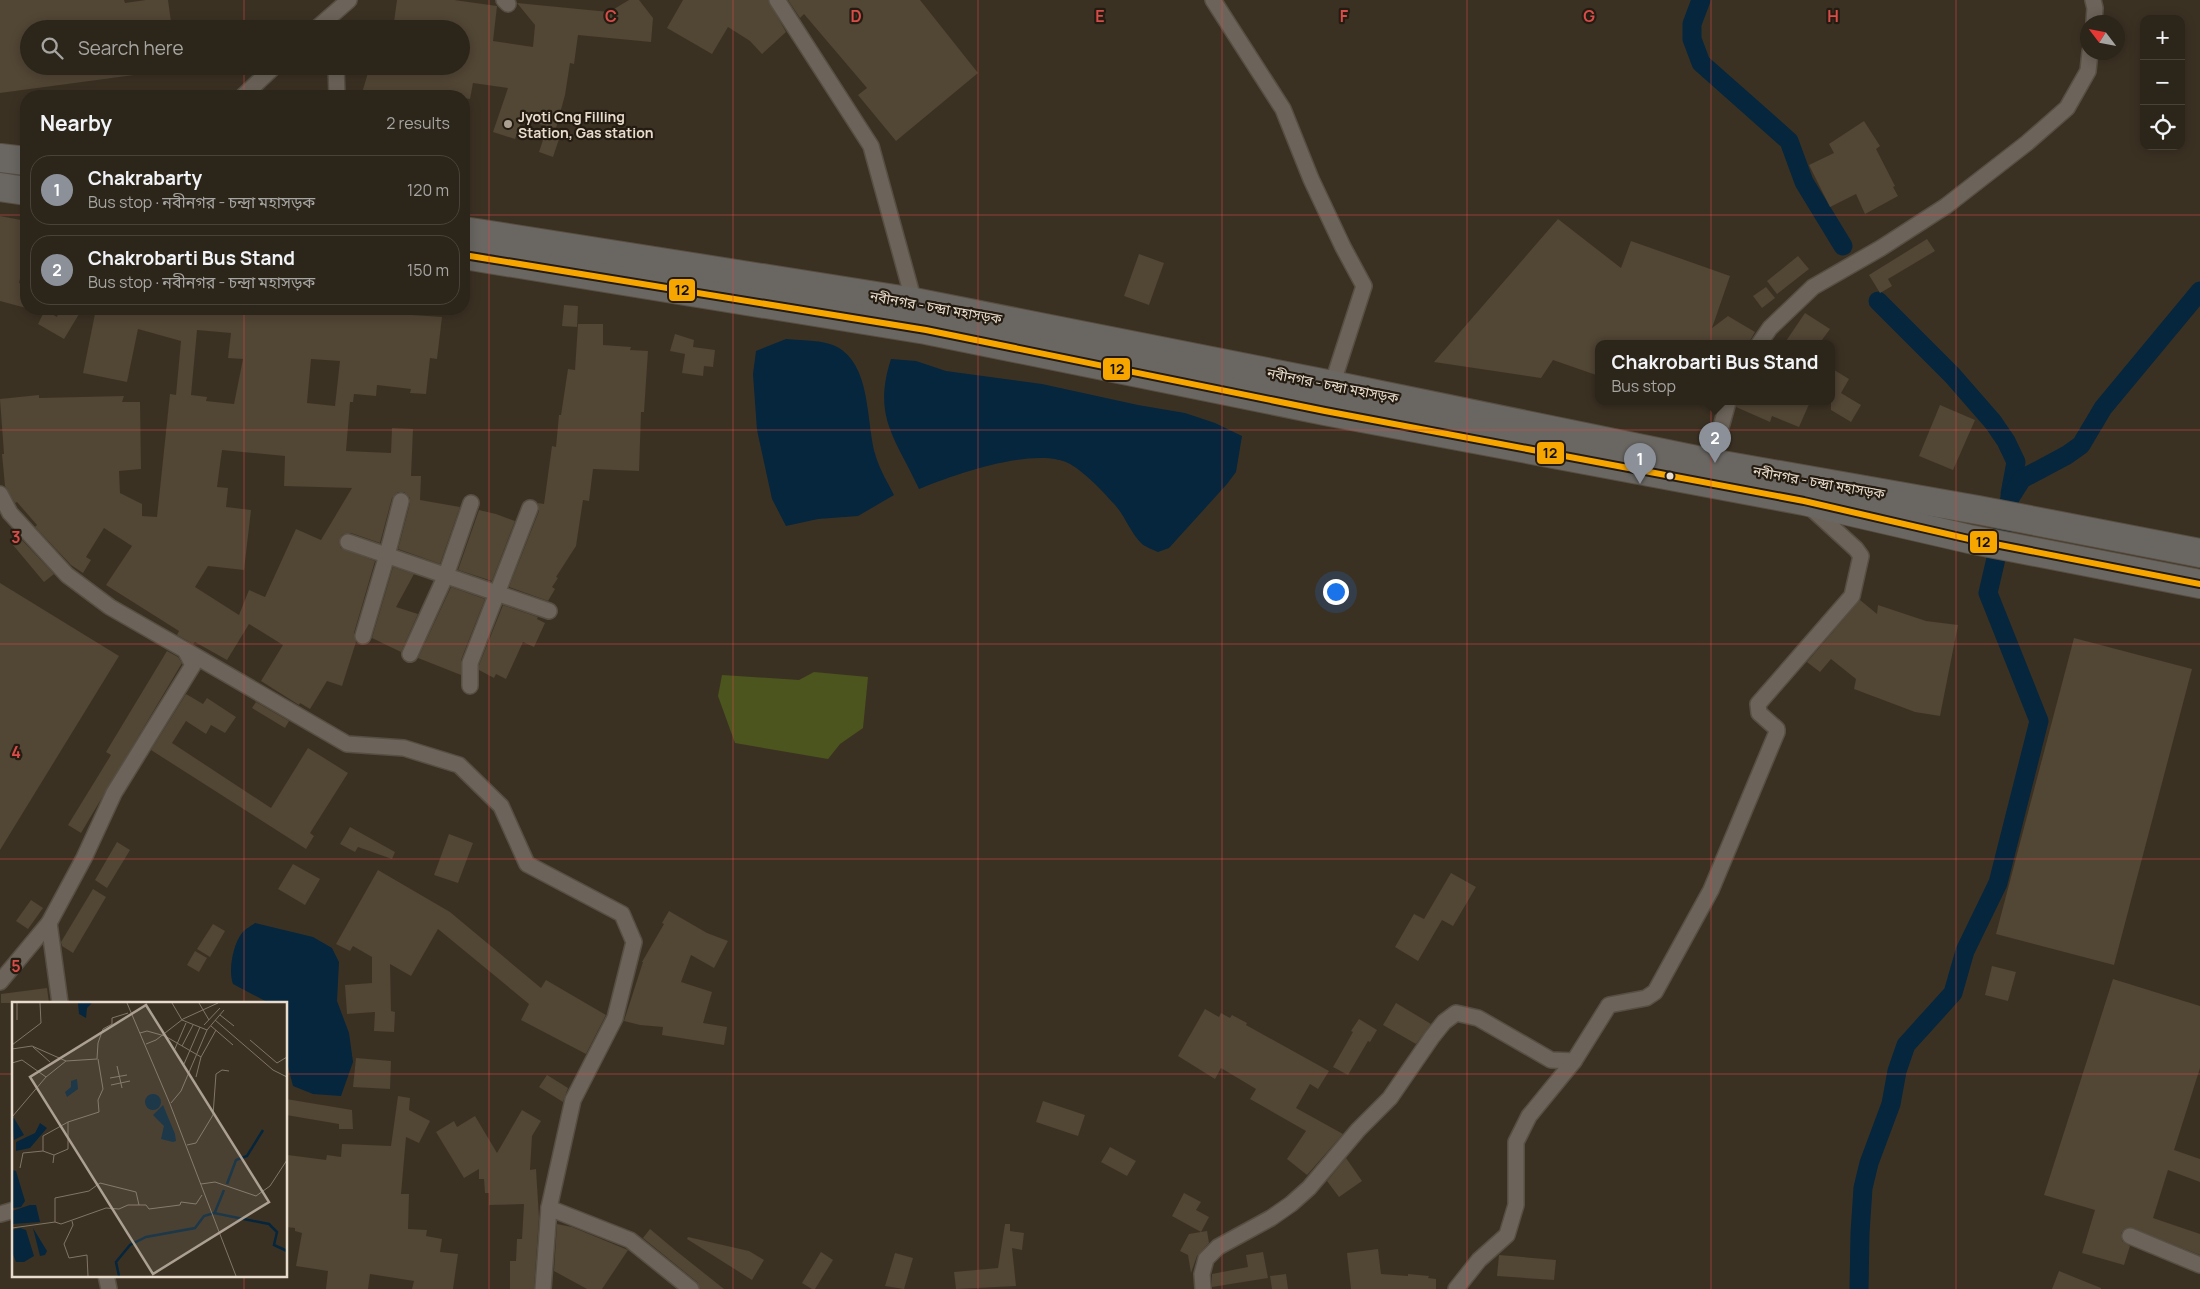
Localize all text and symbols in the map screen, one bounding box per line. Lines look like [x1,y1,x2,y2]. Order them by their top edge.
text: C [605,5,617,27]
text: D [850,5,862,27]
text: E [1095,5,1105,27]
text: F [1340,5,1349,27]
text: G [1583,5,1595,27]
text: H [1827,5,1839,27]
north arrow [2080,15,2125,60]
map controls [2140,15,2185,150]
button: + [2140,15,2185,60]
search box [20,20,470,75]
icon: search [38,34,66,62]
text: Search here [78,35,184,61]
button: − [2140,60,2185,105]
button: locate [2140,105,2185,150]
place label: Jyoti Cng Filling Station, Gas station [518,107,654,142]
text: Nearby [40,109,112,137]
text: 2 results [386,112,450,134]
marker: Jyoti Cng Filling Station, Gas station [502,118,514,130]
text: Chakrabarty [88,165,202,191]
text: 1 [53,179,61,201]
text: 120 m [407,179,449,201]
text: Bus stop · নবীনগর - চন্দ্রা মহাসড়ক [88,191,315,213]
text: Chakrobarti Bus Stand [88,245,295,271]
text: 2 [52,259,62,281]
text: 150 m [407,259,449,281]
text: Bus stop · নবীনগর - চন্দ্রা মহাসড়ক [88,271,315,293]
line badge: 12 [668,278,696,302]
text: 12 [675,280,689,299]
street label: নবীনগর - চন্দ্রা মহাসড়ক [868,286,1004,328]
popup [1595,340,1835,405]
text: Chakrobarti Bus Stand [1612,349,1818,375]
line badge: 12 [1102,357,1131,381]
text: 12 [1110,359,1124,378]
street label: নবীনগর - চন্দ্রা মহাসড়ক [1265,363,1401,407]
text: Bus stop [1612,375,1676,397]
pin: 2 [1699,422,1731,463]
line badge: 12 [1536,441,1565,465]
text: 12 [1543,443,1557,462]
pin: 1 [1624,443,1656,484]
street label: নবীনগর - চন্দ্রা মহাসড়ক [1751,461,1887,503]
unlabelled marker [1665,471,1675,481]
text: 3 [11,526,21,548]
line badge: 12 [1969,530,1998,554]
text: 12 [1976,532,1990,551]
your location [1323,579,1349,605]
text: 4 [11,741,21,763]
text: 5 [11,955,21,977]
inset map [12,1002,288,1276]

